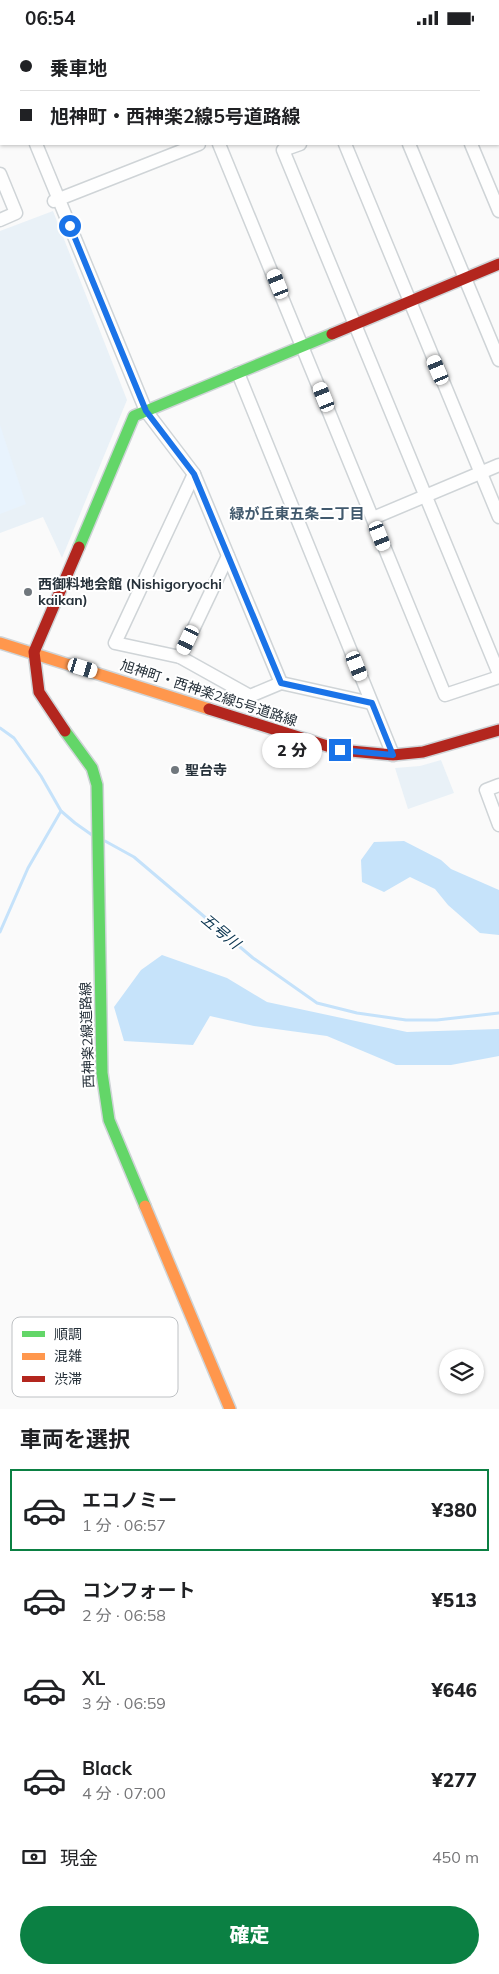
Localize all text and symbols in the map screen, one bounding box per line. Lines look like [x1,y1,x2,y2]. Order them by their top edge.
text: 06:54 [25,6,75,30]
text: 乗車地 [50,56,107,80]
text: 旭神町・西神楽2線5号道路線 [50,104,301,128]
route start [59,215,81,237]
car [265,267,290,301]
car [425,353,450,387]
car [311,380,336,414]
district label: 緑が丘東五条二丁目 [229,504,365,523]
car [367,519,392,553]
place label: 西御料地会館 (Nishigoryochi kaikan) [38,575,222,609]
marker: 西御料地会館 (Nishigoryochi kaikan) [22,586,34,598]
car [174,623,201,657]
car [344,649,369,683]
car [66,656,99,680]
street label: 旭神町・西神楽2線5号道路線 [118,656,300,730]
callout: 2 分 [262,733,322,767]
route end [329,739,351,761]
text: 2 分 [277,740,307,760]
place label: 聖台寺 [185,761,227,779]
marker: 聖台寺 [169,764,181,776]
water label: 五号川 [198,909,246,954]
street label: 西神楽2線道路線 [76,982,98,1088]
legend [12,1317,178,1397]
text: 順調 [54,1325,82,1343]
text: 混雑 [54,1347,82,1365]
map controls [439,1349,484,1394]
button: layers [439,1349,484,1394]
text: 渋滞 [54,1370,82,1388]
text: 車両を選択 [20,1425,130,1453]
icon: car [22,1488,67,1533]
text: エコノミー [82,1488,177,1512]
text: ¥380 [431,1498,477,1522]
text: 1 分 · 06:57 [82,1515,166,1535]
icon: car [22,1578,67,1623]
text: コンフォート [82,1578,195,1602]
text: ¥513 [431,1588,477,1612]
text: 2 分 · 06:58 [82,1605,166,1625]
text: XL [82,1666,105,1690]
icon: car [22,1668,67,1713]
text: ¥646 [431,1678,477,1702]
text: 3 分 · 06:59 [82,1693,166,1713]
text: Black [82,1756,132,1780]
icon: car [22,1758,67,1803]
text: ¥277 [431,1768,477,1792]
text: 4 分 · 07:00 [82,1783,166,1803]
icon: cash [20,1843,48,1871]
text: 現金 [60,1846,98,1870]
text: 450 m [432,1847,479,1867]
button: 確定 [20,1906,479,1964]

